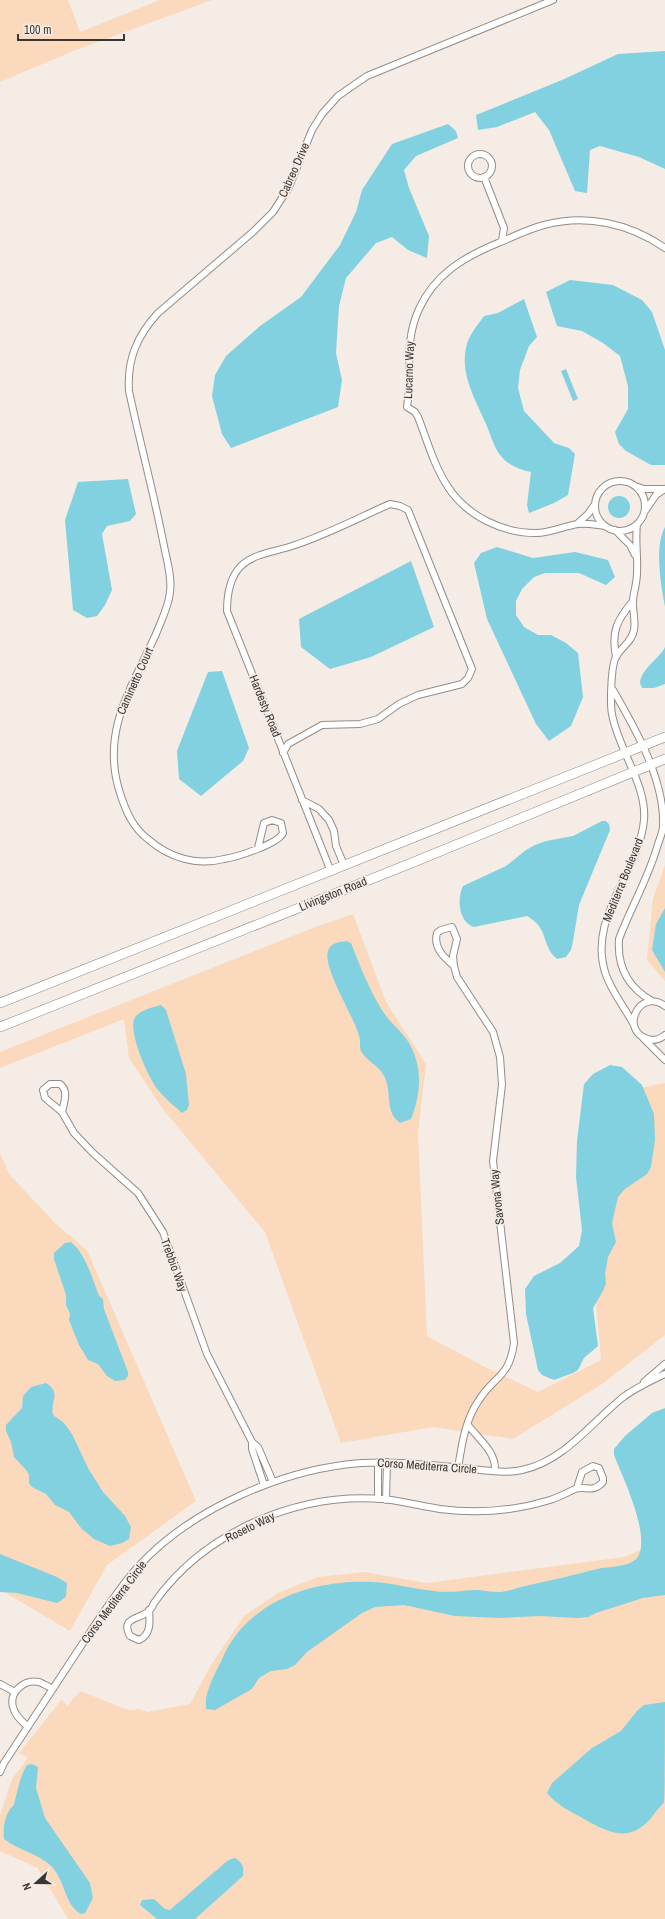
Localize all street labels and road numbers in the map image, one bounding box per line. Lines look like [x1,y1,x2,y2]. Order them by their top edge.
street label: Cabreo Drive [275,140,313,200]
street label: Lucarno Way [400,341,418,399]
street label: Caminetto Court [113,645,157,717]
street label: Hardesty Road [245,673,285,739]
street label: Mediterra Boulevard [599,836,647,924]
street label: Livingston Road [297,873,369,915]
street label: Savona Way [486,1169,508,1225]
street label: Trebbio Way [157,1236,191,1294]
street label: Corso Mediterra Circle [377,1455,477,1477]
street label: Roseto Way [223,1508,278,1546]
street label: Corso Mediterra Circle [78,1557,150,1647]

